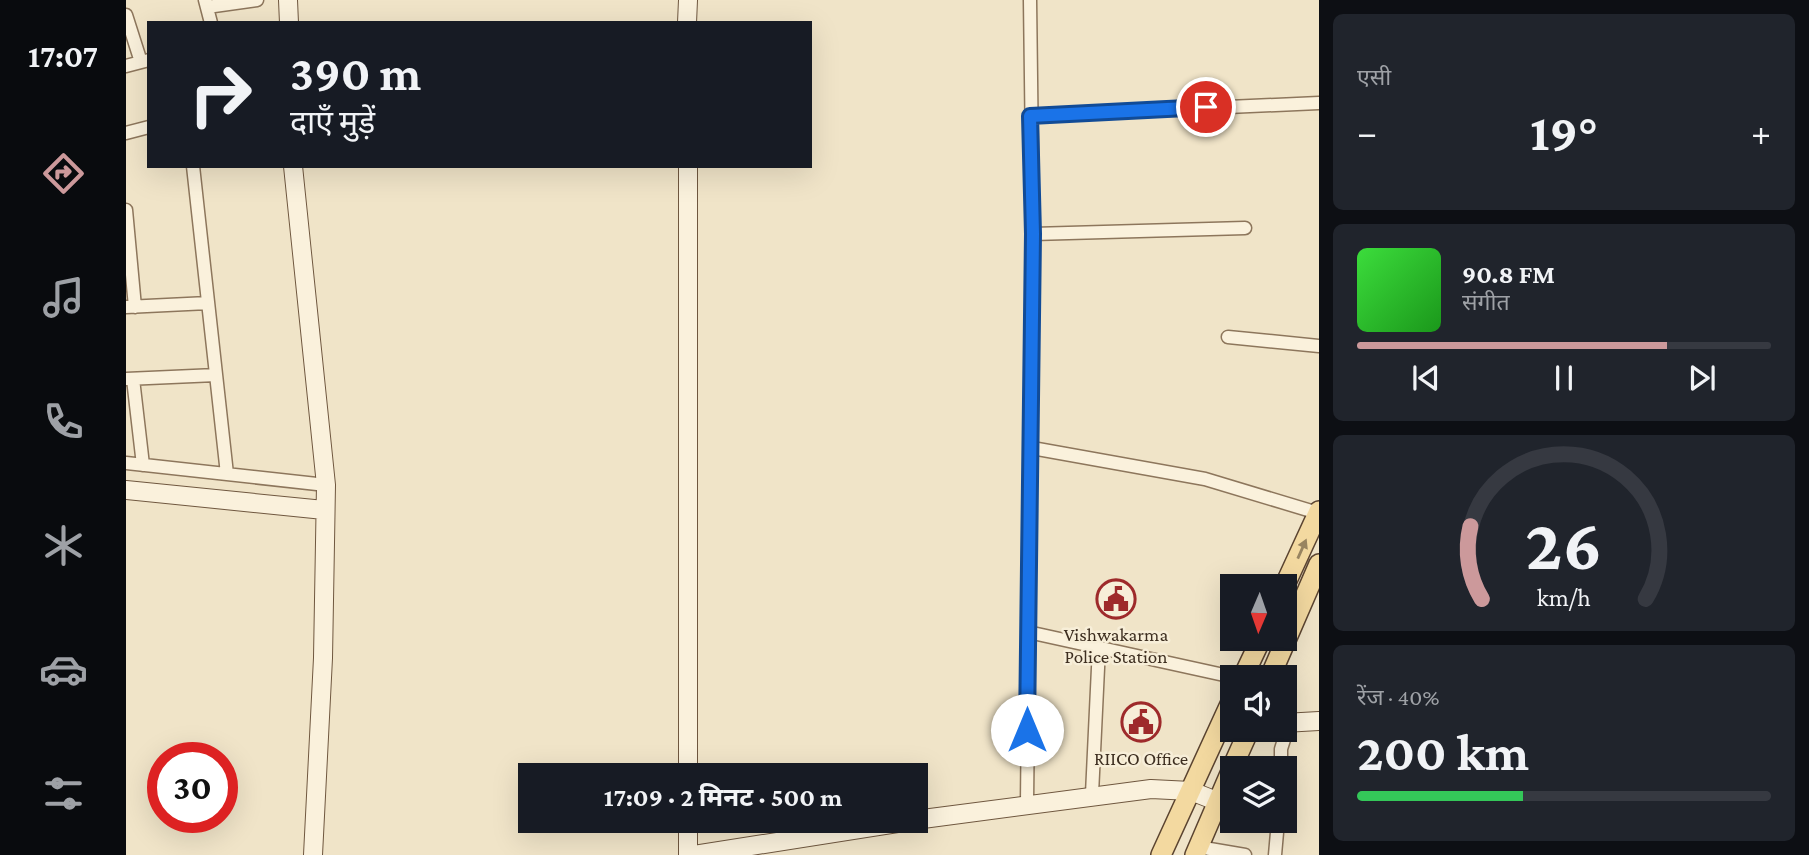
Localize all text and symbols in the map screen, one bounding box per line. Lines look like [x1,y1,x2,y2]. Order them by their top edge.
text: 17:07 [28,38,98,74]
text: 390 m [290,46,421,101]
icon: right [175,49,266,140]
text: एसी [1357,64,1391,90]
pin [1176,77,1236,137]
icon: arrive [1187,88,1225,126]
text: 19° [1530,103,1598,161]
text: दाएँ मुड़ें [290,104,375,140]
text: − [1357,111,1377,153]
text: + [1751,111,1771,153]
icon: directions [39,149,88,198]
text: 90.8 FM [1462,260,1555,289]
icon: music [39,273,88,322]
text: संगीत [1462,289,1510,315]
icon: previous [1407,359,1445,397]
icon: pause [1545,359,1583,397]
icon: next [1683,359,1721,397]
icon: phone [39,397,88,446]
text: 26 [1526,504,1602,585]
icon: climate [39,521,88,570]
one-way arrow [1296,539,1308,559]
north arrow [1220,574,1297,651]
map controls [1220,574,1297,833]
public building icon: Vishwakarma Police Station [1095,578,1137,620]
text: km/h [1537,583,1591,610]
place label: Vishwakarma Police Station [1064,624,1168,667]
icon: car [39,645,88,694]
button: sound [1220,665,1297,742]
text: रेंज · 40% [1357,684,1439,710]
position arrow [990,693,1064,767]
public building icon: RIICO Office [1120,701,1162,743]
text: 200 km [1357,723,1529,781]
speed limit sign: 30 [147,742,238,833]
place label: RIICO Office [1094,748,1188,769]
button: layers [1220,756,1297,833]
icon: filters [39,769,88,818]
text: 17:09 · 2 मिनट · 500 m [604,783,842,812]

